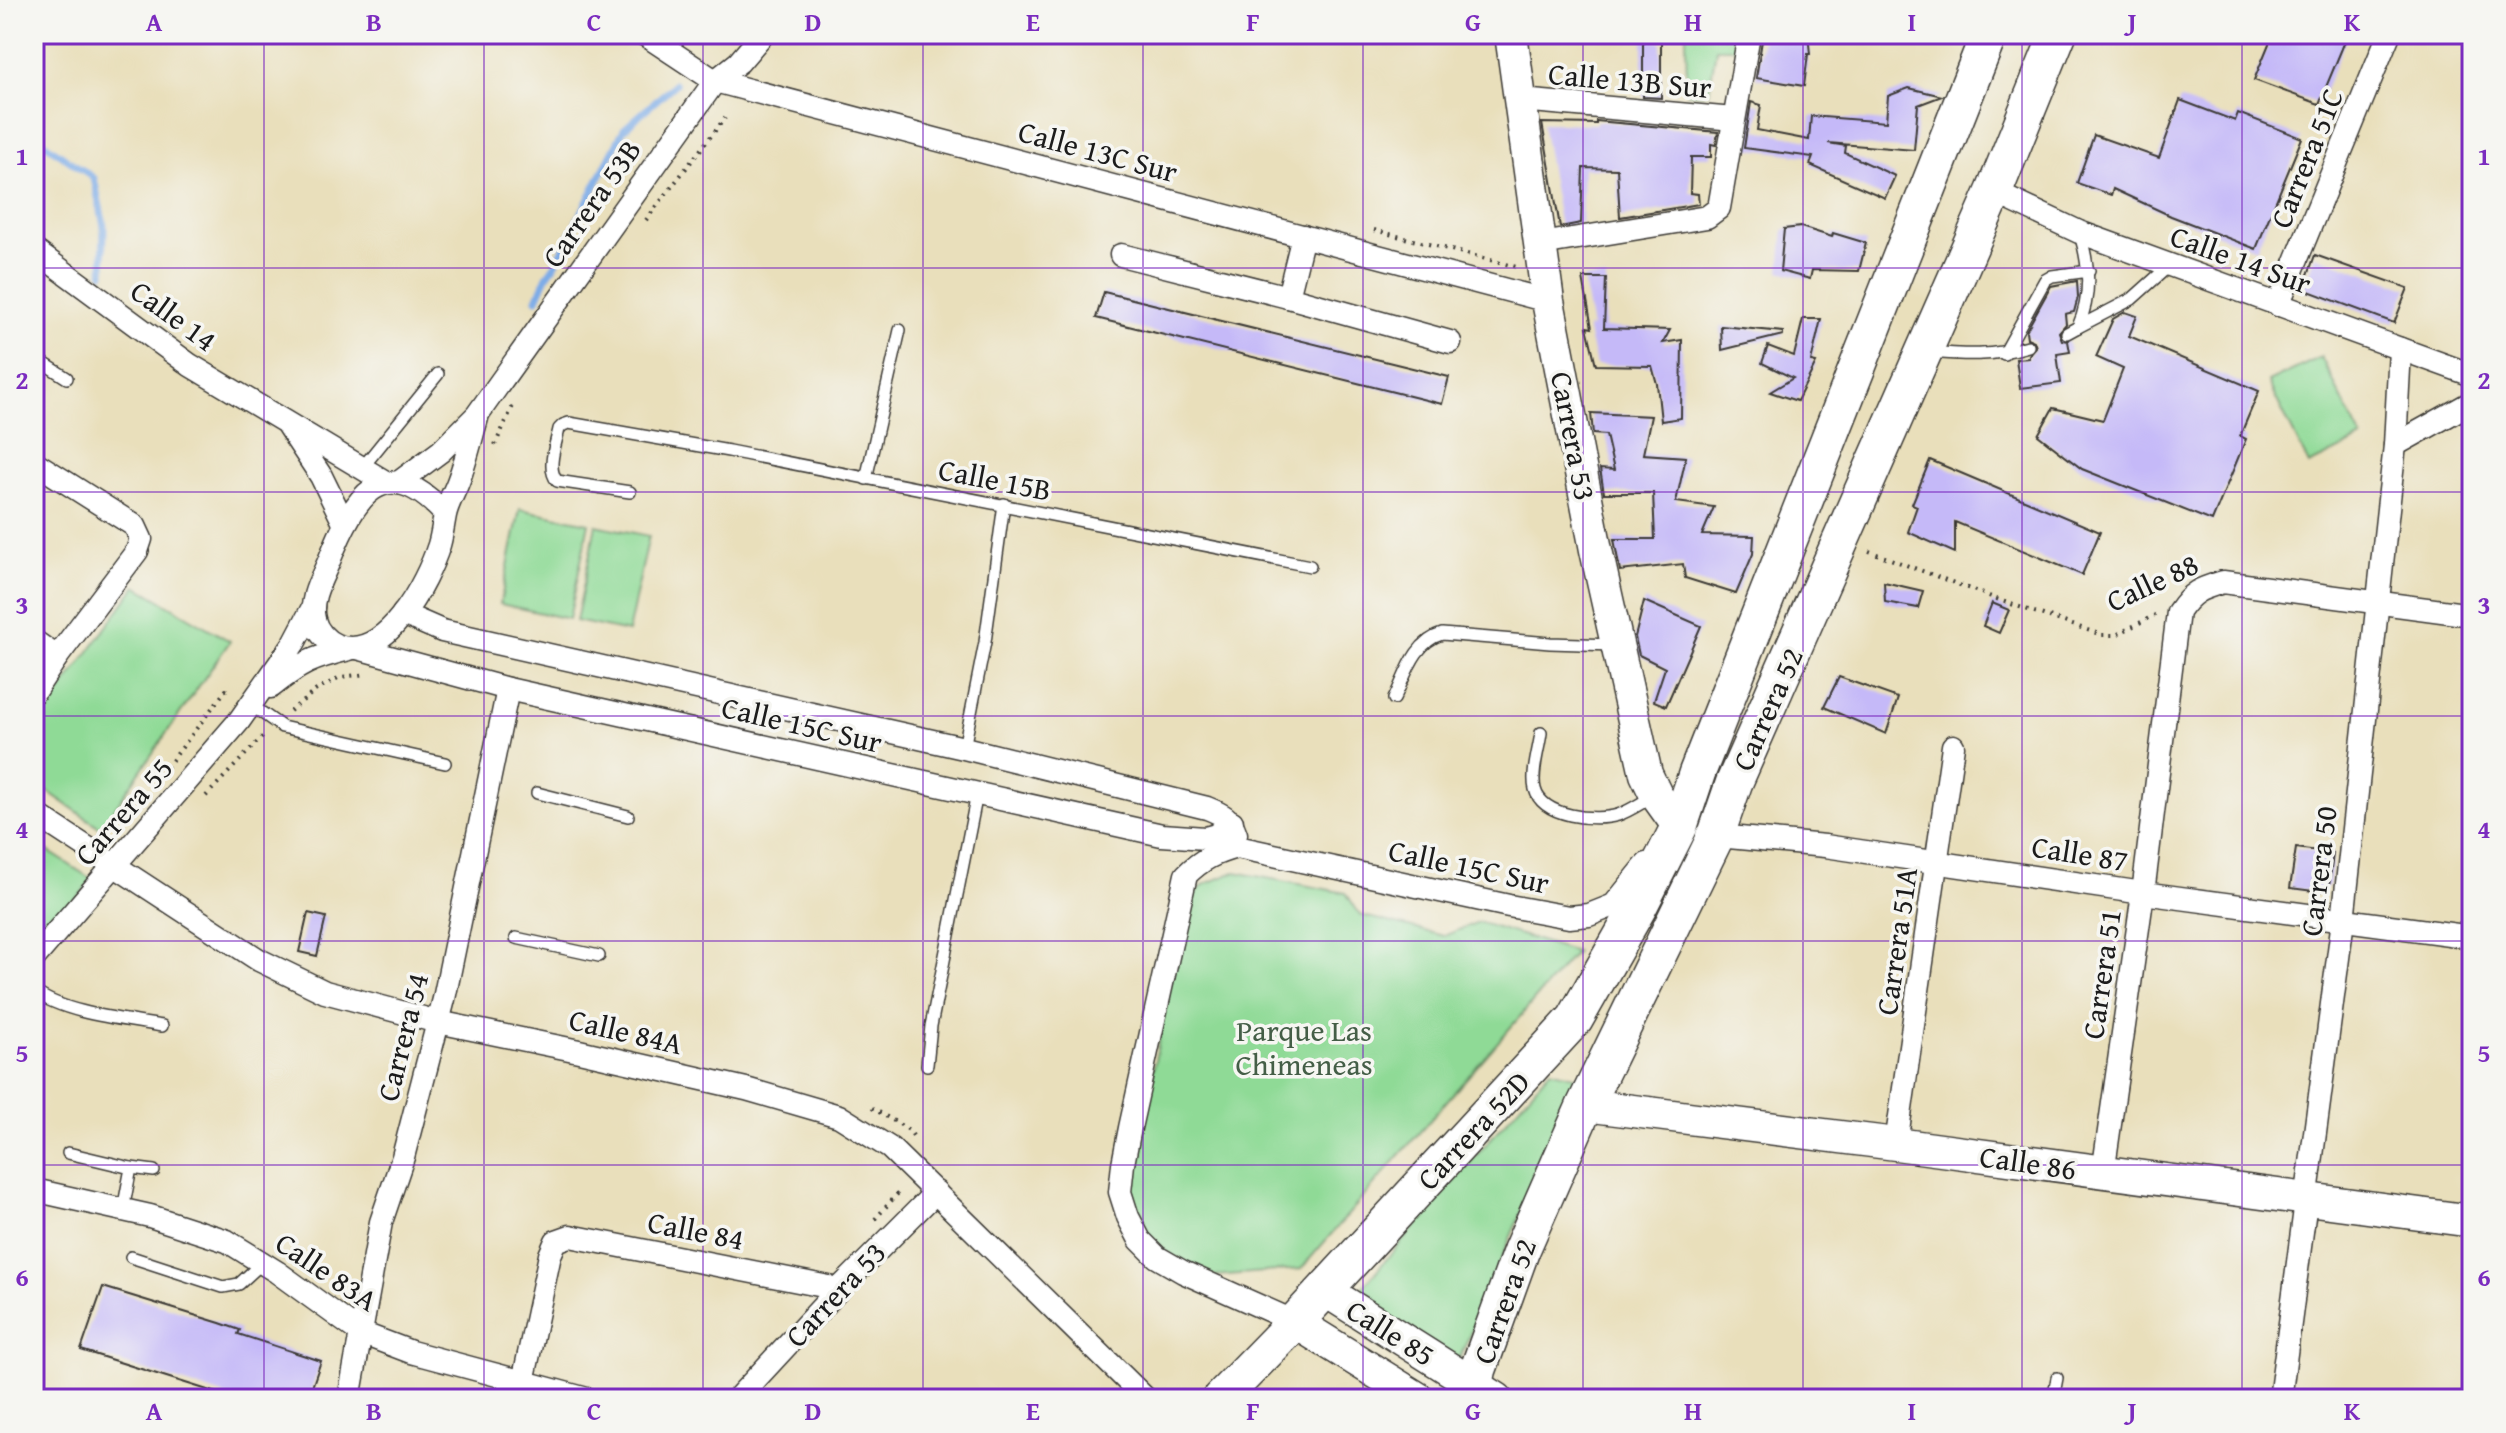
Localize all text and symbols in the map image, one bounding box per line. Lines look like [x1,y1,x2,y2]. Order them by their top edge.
text: A [146,2,163,41]
text: B [366,2,382,41]
text: C [587,2,601,41]
text: D [805,2,821,41]
text: E [1026,2,1040,41]
text: F [1246,2,1260,41]
text: G [1465,2,1481,41]
text: H [1684,2,1702,41]
text: I [1908,2,1916,41]
text: J [2124,2,2137,41]
text: K [2344,2,2361,41]
street label: Calle 13B Sur [1547,51,1713,109]
street label: Carrera 51C [2258,82,2354,234]
street label: Calle 13C Sur [1014,109,1182,193]
street label: Carrera 53B [531,130,651,276]
text: 1 [15,136,29,175]
text: 1 [2477,136,2491,175]
street label: Calle 14 Sur [2165,213,2317,305]
street label: Calle 14 [122,269,226,361]
text: 2 [15,360,29,399]
text: 2 [2477,360,2491,399]
street label: Carrera 53 [1540,368,1608,504]
street label: Calle 15B [935,447,1055,511]
street label: Calle 88 [2099,542,2205,622]
text: 3 [15,585,29,624]
text: 3 [2477,585,2491,624]
street label: Carrera 52 [1720,640,1814,778]
street label: Calle 15C Sur [718,684,886,764]
street label: Carrera 55 [64,747,182,875]
street label: Carrera 50 [2288,804,2348,938]
text: 4 [15,809,29,848]
text: 4 [2477,809,2491,848]
street label: Calle 87 [2029,824,2131,882]
street label: Calle 15C Sur [1385,828,1553,904]
street label: Carrera 51A [1864,864,1928,1018]
street label: Carrera 51 [2070,906,2132,1042]
street label: Carrera 54 [365,968,439,1106]
street label: Calle 84A [565,997,687,1065]
park label: Parque Las Chimeneas [1235,1008,1373,1086]
text: 5 [15,1033,29,1072]
text: 5 [2477,1033,2491,1072]
street label: Carrera 52D [1406,1061,1540,1199]
street label: Calle 86 [1977,1133,2079,1191]
street label: Calle 84 [644,1199,748,1261]
street label: Calle 83A [267,1221,387,1321]
street label: Carrera 53 [774,1231,896,1357]
street label: Carrera 52 [1461,1232,1547,1370]
text: 6 [15,1257,29,1296]
text: 6 [2477,1257,2491,1296]
street label: Calle 85 [1338,1288,1444,1376]
text: A [146,1391,163,1430]
text: B [366,1391,382,1430]
text: C [587,1391,601,1430]
text: D [805,1391,821,1430]
text: E [1026,1391,1040,1430]
text: F [1246,1391,1260,1430]
text: G [1465,1391,1481,1430]
text: H [1684,1391,1702,1430]
text: I [1908,1391,1916,1430]
text: J [2124,1391,2137,1430]
text: K [2344,1391,2361,1430]

